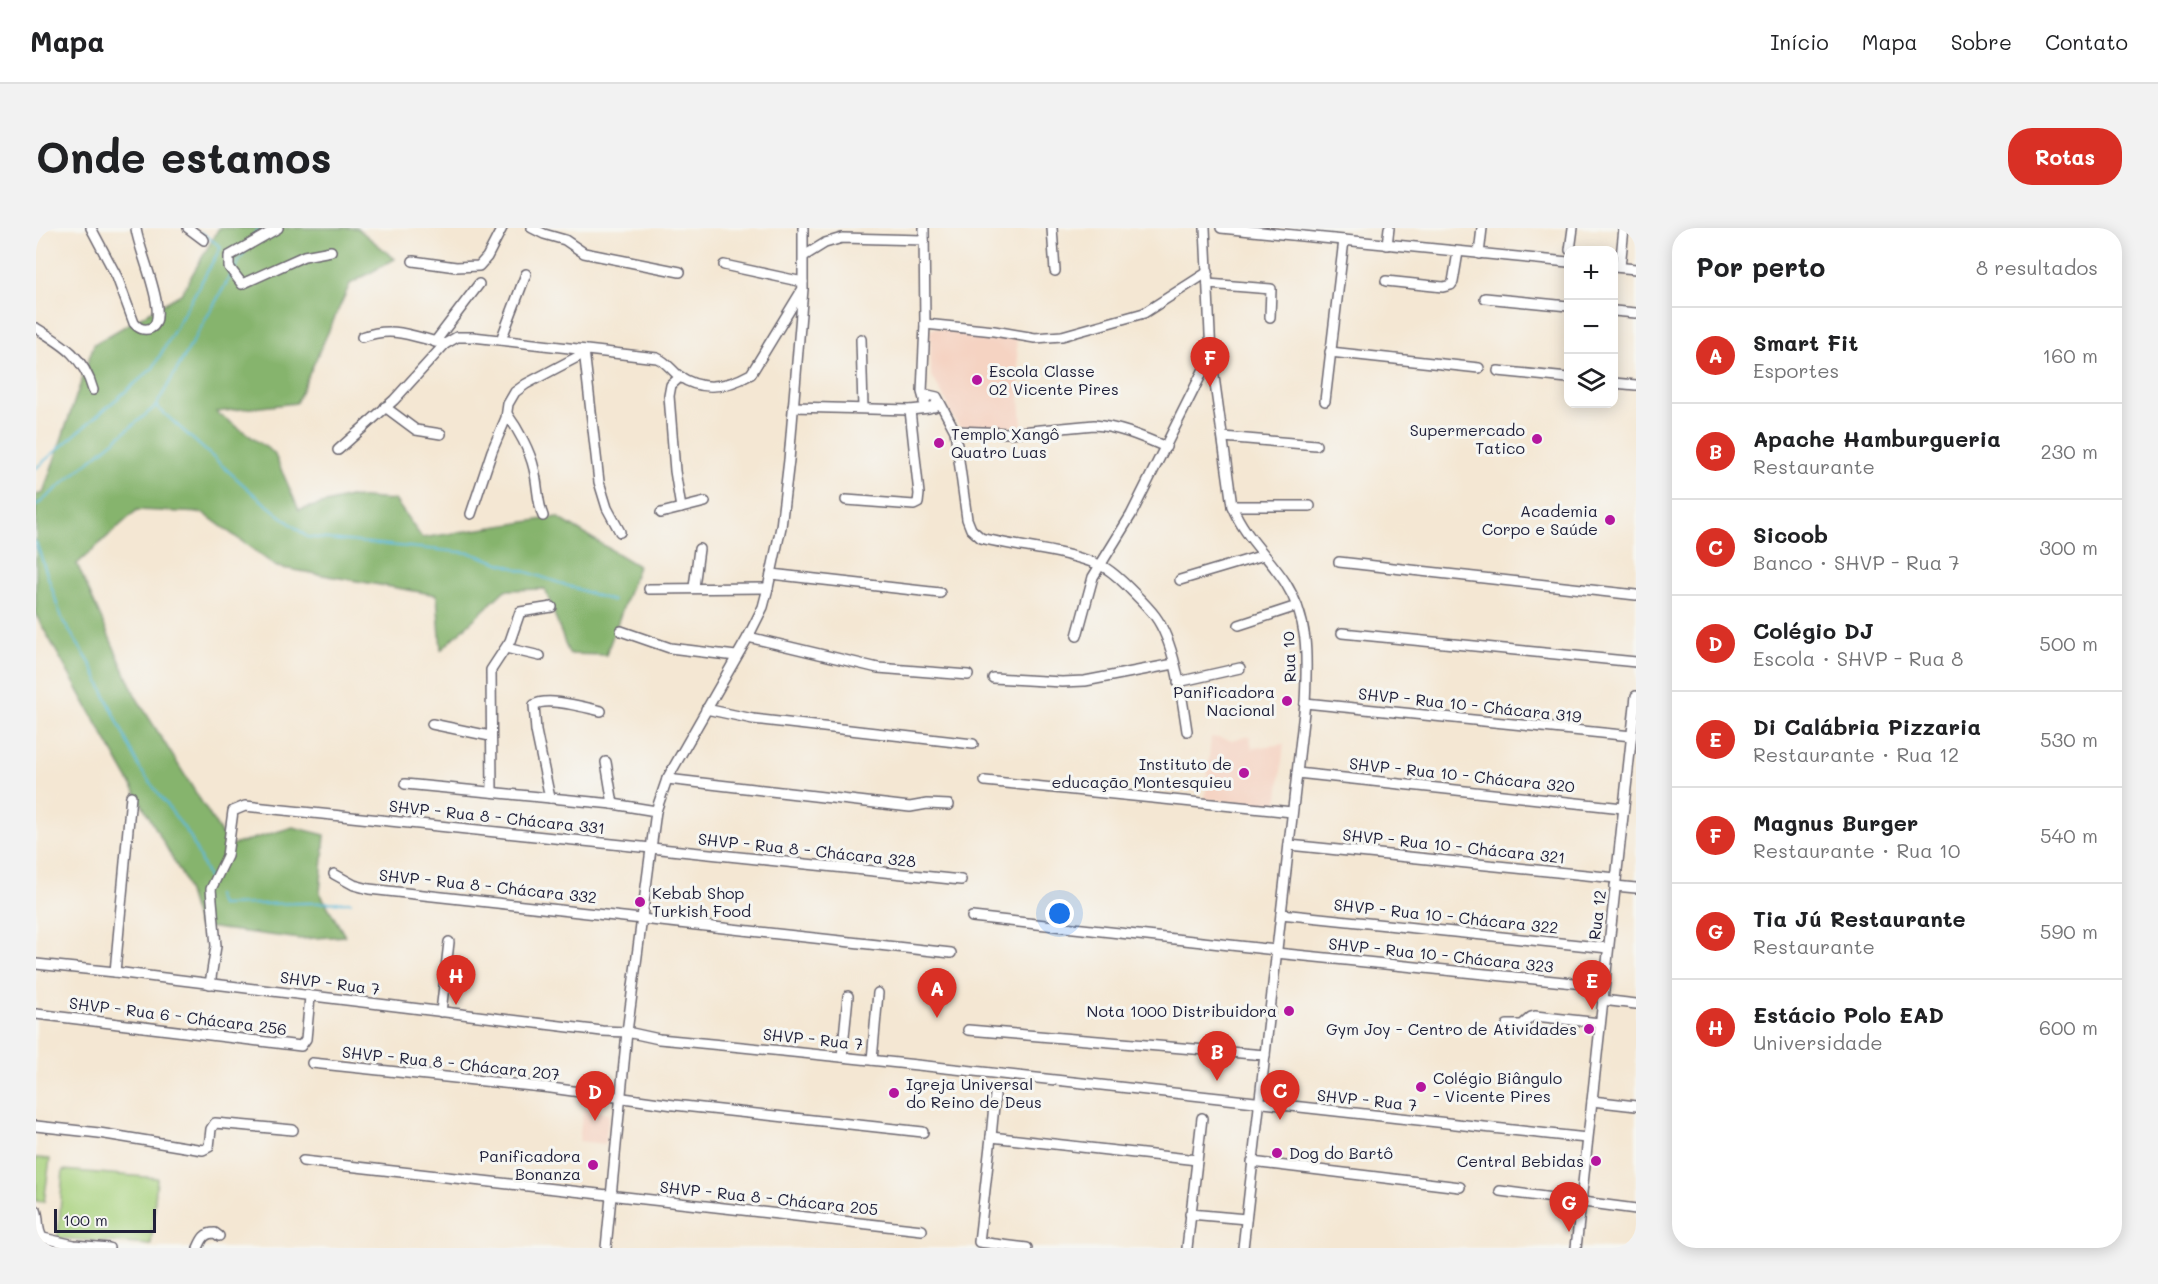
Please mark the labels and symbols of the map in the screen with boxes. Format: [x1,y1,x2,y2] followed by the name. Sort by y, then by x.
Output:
[1190,338,1230,387] pin: F
[989,360,1119,399] place label: Escola Classe 02 Vicente Pires
[970,373,984,387] marker: Escola Classe 02 Vicente Pires
[1410,419,1525,458] place label: Supermercado Tatico
[951,423,1059,462] place label: Templo Xangô Quatro Luas
[1530,432,1544,446] marker: Supermercado Tatico
[932,436,946,450] marker: Templo Xangô Quatro Luas
[1482,500,1598,539] place label: Academia Corpo e Saúde
[1603,513,1617,527] marker: Academia Corpo e Saúde
[1277,631,1300,683] street label: Rua 10
[1173,681,1275,720] place label: Panificadora Nacional
[1357,682,1583,727] street label: SHVP - Rua 10 - Chácara 319
[1280,694,1294,708] marker: Panificadora Nacional
[1348,752,1576,797] street label: SHVP - Rua 10 - Chácara 320
[1051,753,1232,792] place label: Instituto de educação Montesquieu
[1237,766,1251,780] marker: Instituto de educação Montesquieu
[388,795,606,838] street label: SHVP - Rua 8 - Chácara 331
[1342,823,1567,868] street label: SHVP - Rua 10 - Chácara 321
[697,828,917,871] street label: SHVP - Rua 8 - Chácara 328
[378,864,598,907] street label: SHVP - Rua 8 - Chácara 332
[652,882,751,921] place label: Kebab Shop Turkish Food
[1583,889,1610,941] street label: Rua 12
[1333,893,1559,938] street label: SHVP - Rua 10 - Chácara 322
[633,895,647,909] marker: Kebab Shop Turkish Food
[1045,899,1074,928] your location
[1327,932,1555,977] street label: SHVP - Rua 10 - Chácara 323
[436,956,476,1005] pin: H
[1572,960,1612,1010] pin: E
[279,966,381,999] street label: SHVP - Rua 7
[918,968,956,1018] pin: A
[68,992,288,1039] street label: SHVP - Rua 6 - Chácara 256
[1087,1000,1277,1021] place label: Nota 1000 Distribuidora
[1282,1004,1296,1018] marker: Nota 1000 Distribuidora
[1326,1018,1577,1039] place label: Gym Joy - Centro de Atividades
[1582,1022,1596,1036] marker: Gym Joy - Centro de Atividades
[762,1023,864,1054] street label: SHVP - Rua 7
[1198,1032,1236,1081] pin: B
[341,1041,561,1084] street label: SHVP - Rua 8 - Chácara 207
[1433,1067,1562,1106] place label: Colégio Biângulo - Vicente Pires
[1260,1070,1300,1120] pin: C
[576,1072,614,1121] pin: D
[906,1073,1042,1112] place label: Igreja Universal do Reino de Deus
[1414,1080,1428,1094] marker: Colégio Biângulo - Vicente Pires
[1316,1084,1418,1115] street label: SHVP - Rua 7
[887,1086,901,1100] marker: Igreja Universal do Reino de Deus
[1289,1142,1393,1163] place label: Dog do Bartô
[479,1145,581,1184] place label: Panificadora Bonanza
[1270,1146,1284,1160] marker: Dog do Bartô
[1457,1150,1584,1171] place label: Central Bebidas
[1589,1154,1603,1168] marker: Central Bebidas
[586,1158,600,1172] marker: Panificadora Bonanza
[659,1176,879,1219] street label: SHVP - Rua 8 - Chácara 205
[1550,1182,1588,1232] pin: G
[54,1206,156,1234] scale bar

